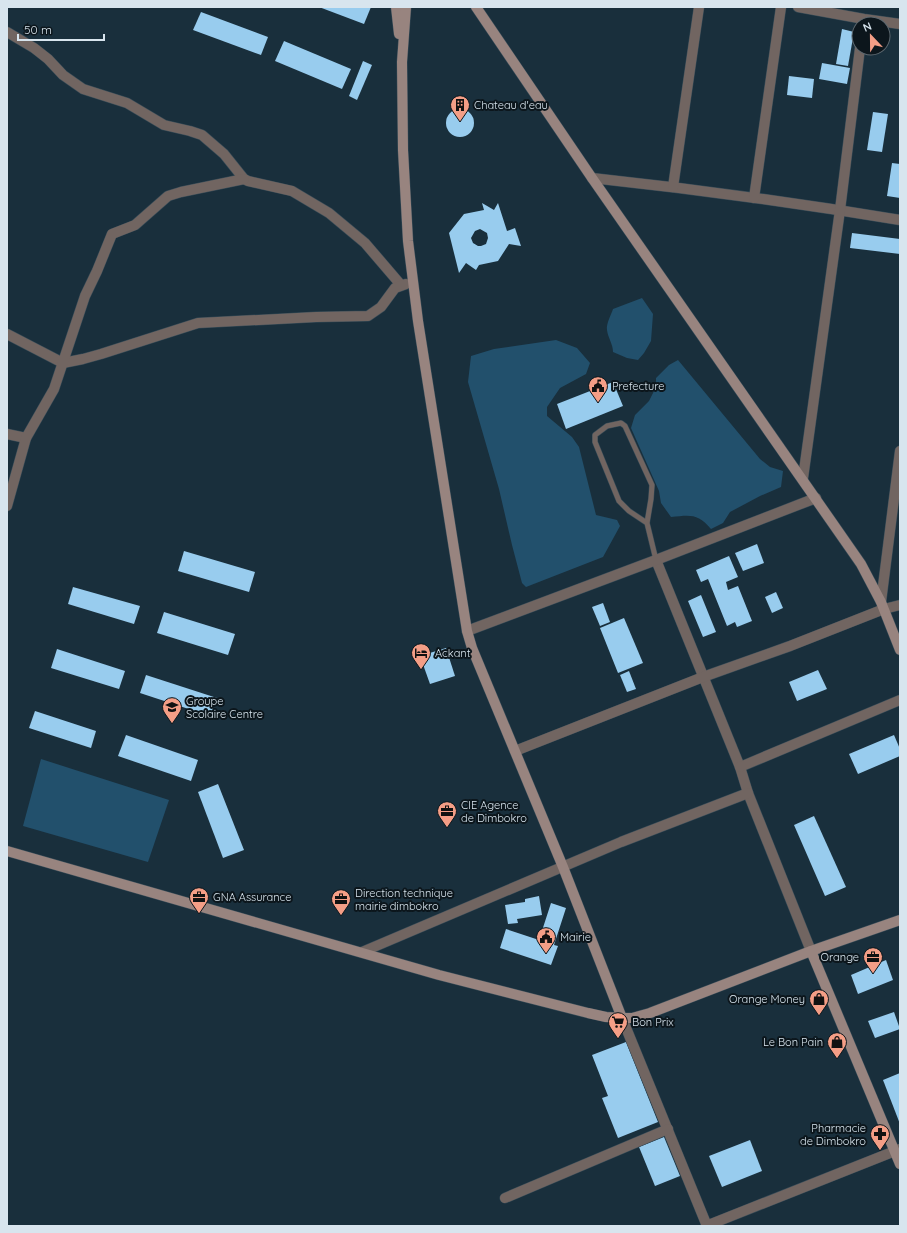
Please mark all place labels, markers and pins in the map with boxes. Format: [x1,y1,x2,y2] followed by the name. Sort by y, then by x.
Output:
[449,94,471,122] building icon: Chateau d'eau
[474,98,548,112] place label: Chateau d'eau
[587,375,609,403] public building icon: Prefecture
[612,379,664,393] place label: Prefecture
[410,642,432,670] hotel icon: Ackant
[435,646,471,660] place label: Ackant
[186,694,263,721] place label: Groupe Scolaire Centre
[161,696,183,724] school or university icon: Groupe Scolaire Centre
[461,798,527,825] place label: CIE Agence de Dimbokro
[436,800,458,828] office icon: CIE Agence de Dimbokro
[188,886,210,914] office icon: GNA Assurance
[355,886,453,913] place label: Direction technique mairie dimbokro
[330,888,352,916] office icon: Direction technique mairie dimbokro
[213,890,292,904] place label: GNA Assurance
[535,926,557,954] public building icon: Mairie
[560,930,591,944] place label: Mairie
[862,946,884,974] office icon: Orange
[821,950,859,964] place label: Orange
[808,988,830,1016] shop icon: Orange Money
[729,992,805,1006] place label: Orange Money
[607,1011,629,1039] supermarket icon: Bon Prix
[632,1015,674,1029] place label: Bon Prix
[826,1031,848,1059] shop icon: Le Bon Pain
[763,1035,823,1049] place label: Le Bon Pain
[800,1121,866,1148] place label: Pharmacie de Dimbokro
[869,1123,891,1151] pharmacy icon: Pharmacie de Dimbokro

